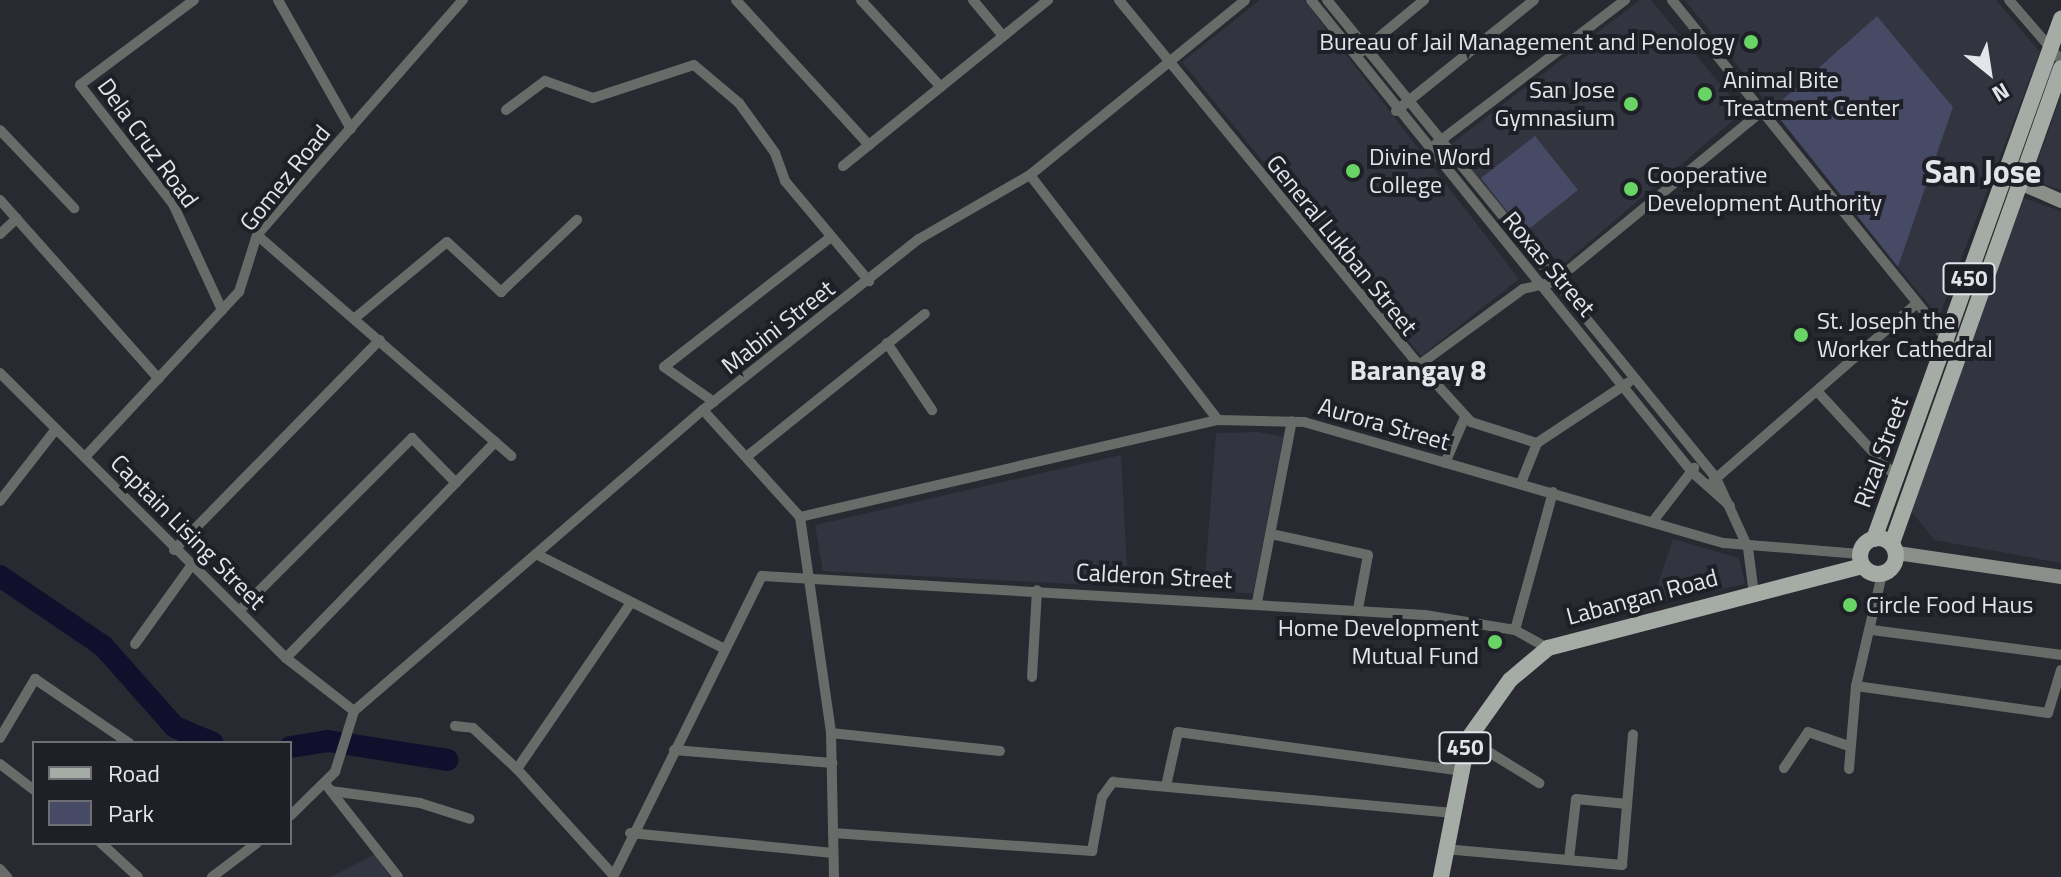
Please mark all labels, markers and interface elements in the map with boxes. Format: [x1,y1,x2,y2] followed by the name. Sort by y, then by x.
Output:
[1319,28,1735,56] place label: Bureau of Jail Management and Penology
[1949,32,2029,112] north arrow
[1742,33,1760,51] marker: Bureau of Jail Management and Penology
[1723,66,1899,122] place label: Animal Bite Treatment Center
[91,73,205,213] street label: Dela Cruz Road
[1986,74,2016,111] text: N
[1495,76,1615,132] place label: San Jose Gymnasium
[1694,83,1716,105] marker: Animal Bite Treatment Center
[1622,95,1640,113] marker: San Jose Gymnasium
[234,119,336,237] street label: Gomez Road
[1369,143,1491,199] place label: Divine Word College
[1261,149,1423,341] street label: General Lukban Street
[1925,152,2041,190] district label: San Jose
[1647,161,1882,217] place label: Cooperative Development Authority
[1344,162,1362,180] marker: Divine Word College
[1622,180,1640,198] marker: Cooperative Development Authority
[1497,206,1601,322] street label: Roxas Street
[1941,261,1997,297] road number: 450
[716,274,840,380] street label: Mabini Street
[1817,307,1993,363] place label: St. Joseph the Worker Cathedral
[1792,326,1810,344] marker: St. Joseph the Worker Cathedral
[1350,353,1486,387] district label: Barangay 8
[1315,392,1453,456] street label: Aurora Street
[1848,393,1914,511] street label: Rizal Street
[105,449,271,615] street label: Captain Lising Street
[1075,558,1233,594] street label: Calderon Street
[1563,563,1721,631] street label: Labangan Road
[1866,591,2033,619] place label: Circle Food Haus
[1841,596,1859,614] marker: Circle Food Haus
[1278,614,1479,670] place label: Home Development Mutual Fund
[1486,633,1504,651] marker: Home Development Mutual Fund
[1437,730,1493,766] road number: 450
[32,741,292,845] legend
[108,755,160,791] text: Road
[108,795,154,831] text: Park

